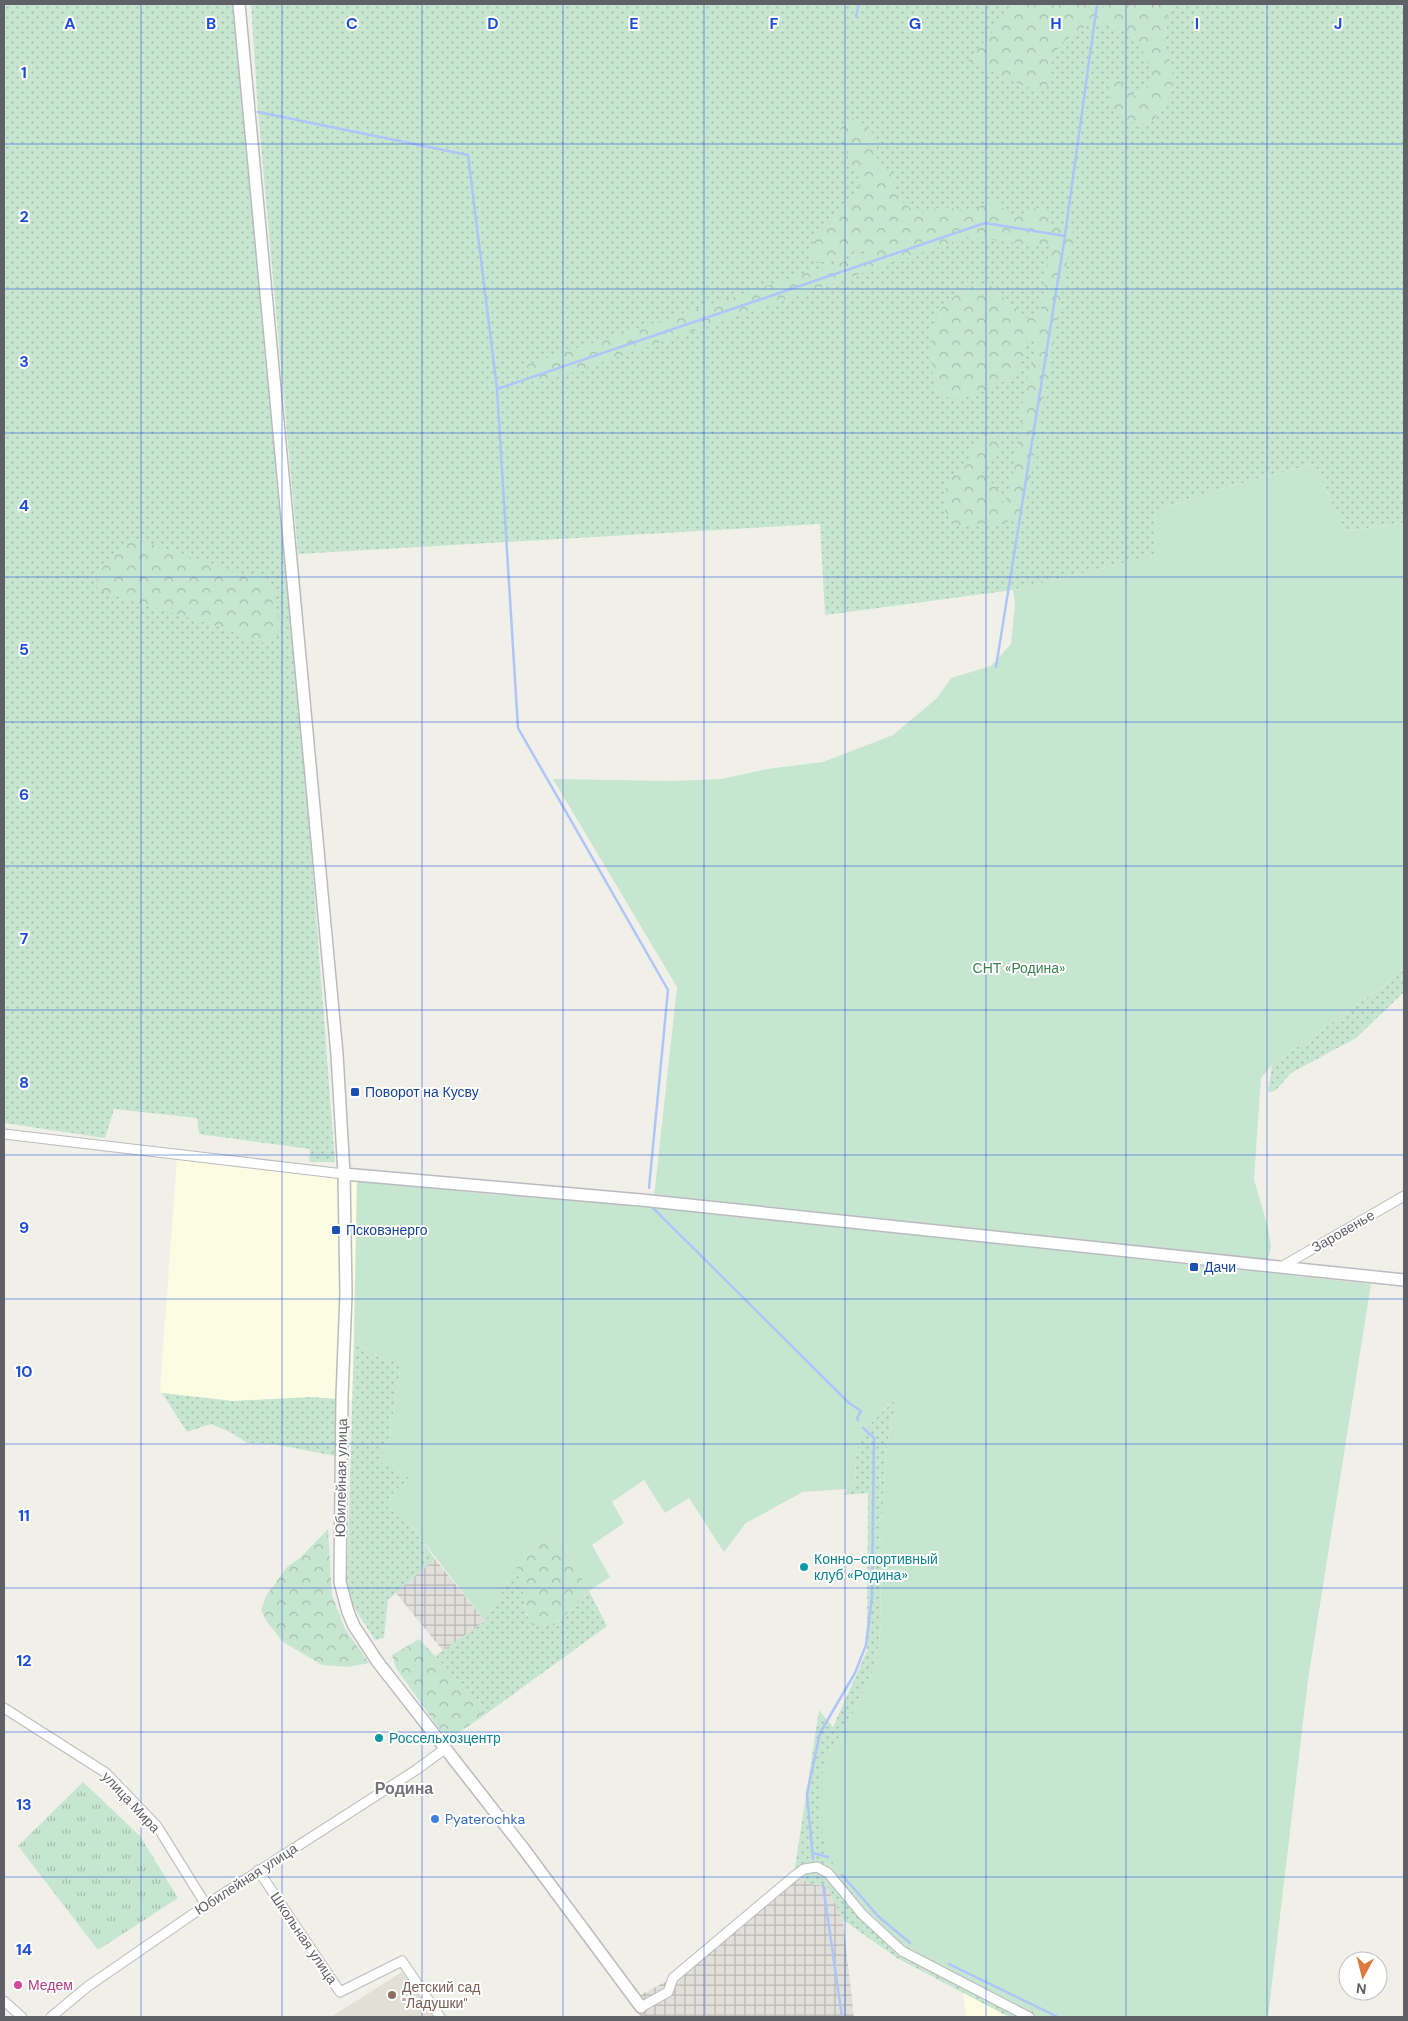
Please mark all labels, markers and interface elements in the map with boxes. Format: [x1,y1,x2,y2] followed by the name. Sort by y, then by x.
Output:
[64,13,76,34] text: A
[206,13,216,34] text: B
[346,13,358,34] text: C
[487,13,499,34] text: D
[629,13,639,34] text: E
[770,13,779,34] text: F
[909,13,921,34] text: G
[1050,13,1062,34] text: H
[1195,13,1199,34] text: I
[1334,13,1342,34] text: J
[21,62,27,83] text: 1
[19,206,29,227] text: 2
[19,351,29,372] text: 3
[19,495,29,516] text: 4
[19,639,29,660] text: 5
[19,784,29,805] text: 6
[20,928,29,949] text: 7
[973,959,1065,977] park label: СНТ «Родина»
[19,1072,29,1093] text: 8
[365,1083,479,1101] place label: Поворот на Кусву
[349,1086,361,1098] marker: Поворот на Кусву
[1308,1206,1378,1256] street label: Заровенье
[19,1217,29,1238] text: 9
[346,1221,428,1239] place label: Псковэнерго
[330,1224,342,1236] marker: Псковэнерго
[1204,1258,1236,1276] place label: Дачи
[1188,1261,1200,1273] marker: Дачи
[15,1361,33,1382] text: 10
[331,1418,351,1538] street label: Юбилейная улица
[18,1505,30,1526] text: 11
[814,1550,938,1584] place label: Конно-спортивный клуб «Родина»
[798,1561,810,1573] marker: Конно-спортивный клуб «Родина»
[16,1650,32,1671] text: 12
[389,1729,501,1747] place label: Россельхозцентр
[373,1732,385,1744] marker: Россельхозцентр
[98,1768,164,1837] street label: улица Мира
[375,1778,433,1799] district label: Родина
[16,1794,32,1815] text: 13
[445,1810,525,1828] place label: Pyaterochka
[429,1813,441,1825] marker: Pyaterochka
[191,1839,301,1919] street label: Юбилейная улица
[267,1888,342,1988] street label: Школьная улица
[16,1939,32,1960] text: 14
[1338,1951,1388,2001] north arrow
[28,1976,73,1994] place label: Медем
[402,1978,481,2012] place label: Детский сад "Ладушки"
[12,1979,24,1991] marker: Медем
[1355,1979,1368,1998] text: N
[386,1989,398,2001] marker: Детский сад "Ладушки"

